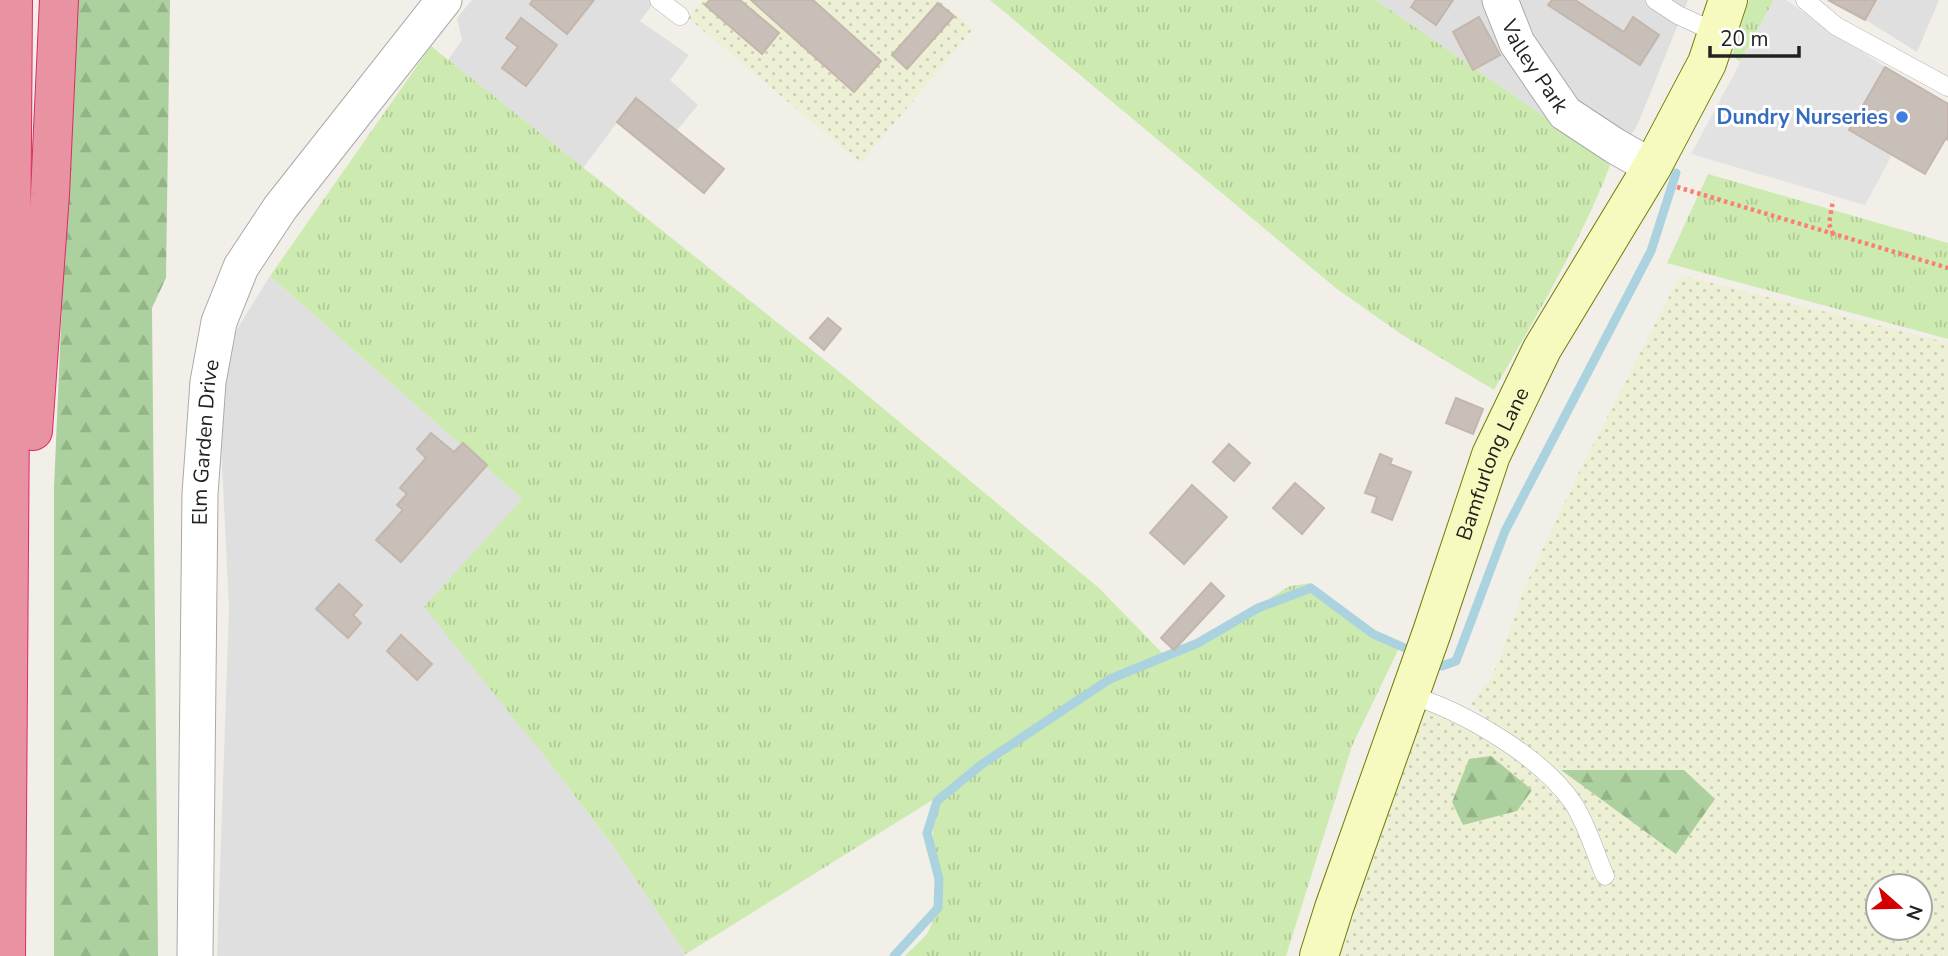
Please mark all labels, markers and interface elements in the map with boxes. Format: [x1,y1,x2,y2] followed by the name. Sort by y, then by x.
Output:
[1495,14,1575,119] street label: Valley Park
[1710,14,1799,58] scale bar
[1720,25,1769,53] text: 20 m
[1717,103,1888,131] place label: Dundry Nurseries
[1894,109,1910,125] marker: Dundry Nurseries
[186,357,226,525] street label: Elm Garden Drive
[1450,383,1536,544] street label: Bamfurlong Lane
[1864,872,1934,942] north arrow
[1899,901,1929,924] text: N

